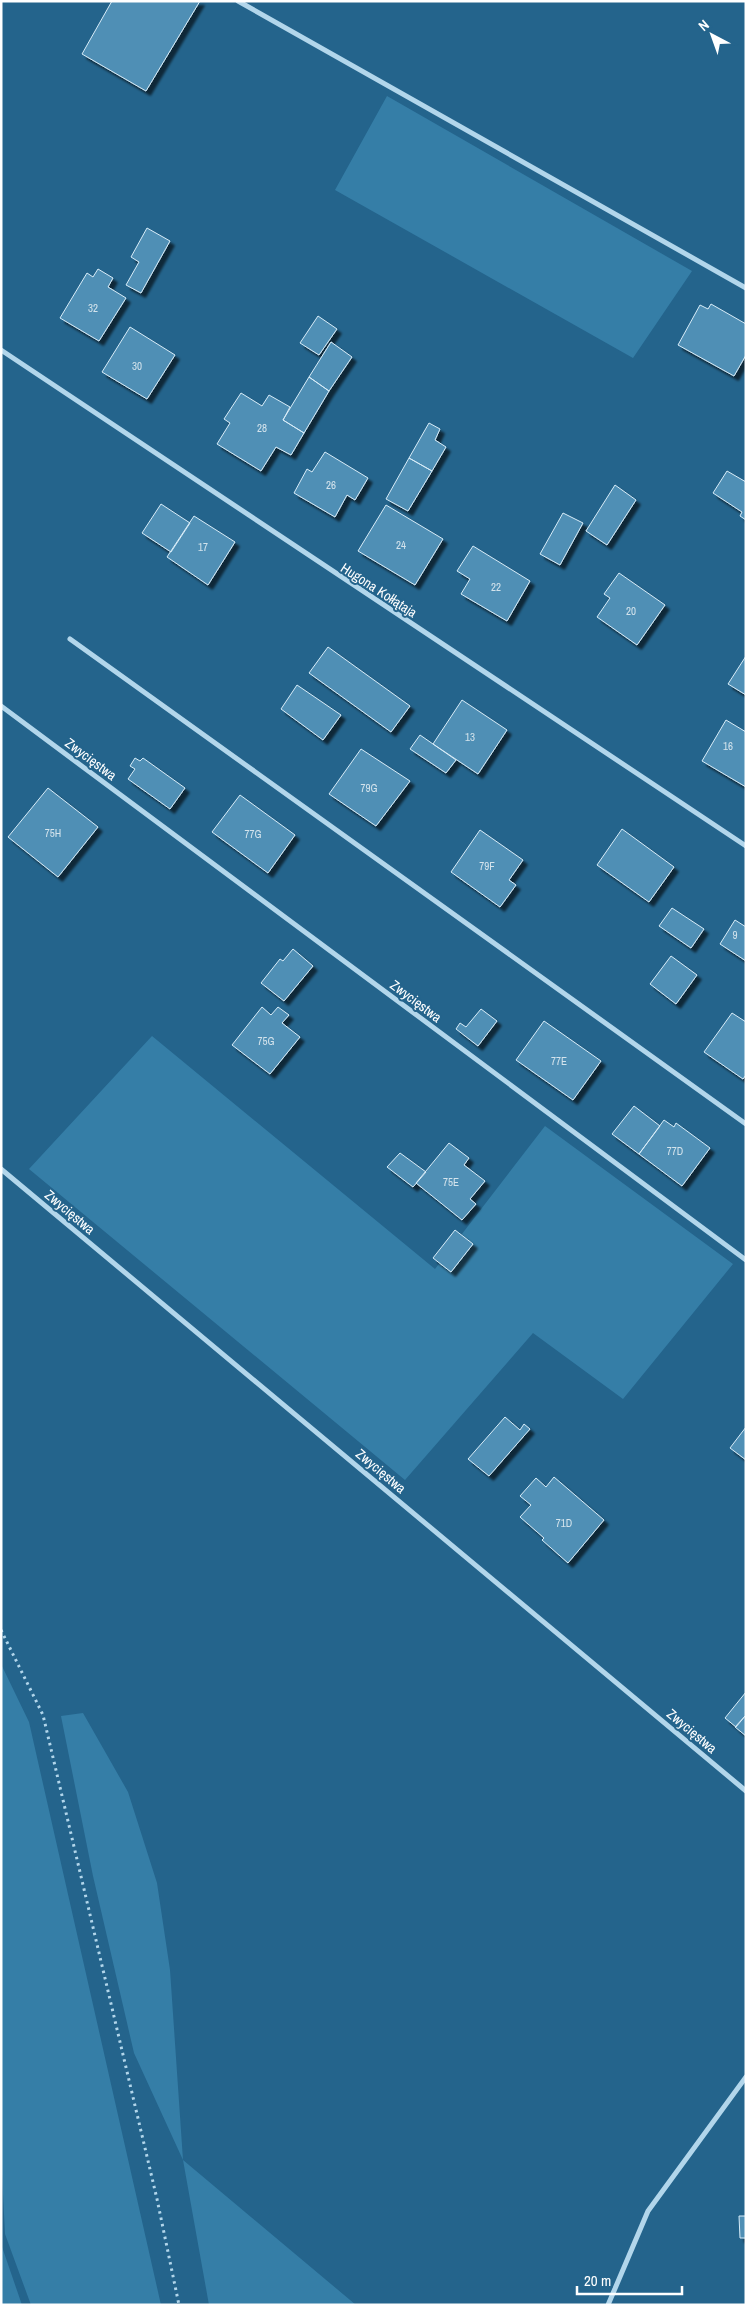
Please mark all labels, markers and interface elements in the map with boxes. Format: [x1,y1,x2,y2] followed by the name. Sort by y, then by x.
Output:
[687,10,737,60] north arrow
[694,16,713,35] text: N
[88,301,98,315] house number: 32
[132,359,142,373] house number: 30
[257,421,267,435] house number: 28
[326,478,336,492] house number: 26
[396,538,406,552] house number: 24
[198,540,208,554] house number: 17
[337,559,421,622] street label: Hugona Kołłątaja
[491,580,501,594] house number: 22
[626,604,636,618] house number: 20
[465,730,475,744] house number: 13
[62,734,121,785] street label: Zwycięstwa
[723,739,733,753] house number: 16
[360,781,378,795] house number: 79G
[45,826,61,840] house number: 75H
[244,827,262,841] house number: 77G
[479,859,495,873] house number: 79F
[732,928,738,942] house number: 9
[387,976,446,1027] street label: Zwycięstwa
[257,1034,275,1048] house number: 75G
[551,1054,567,1068] house number: 77E
[667,1144,683,1158] house number: 77D
[443,1175,459,1189] house number: 75E
[41,1186,99,1239] street label: Zwycięstwa
[352,1445,410,1498] street label: Zwycięstwa
[556,1516,572,1530] house number: 71D
[663,1705,721,1758] street label: Zwycięstwa
[577,2264,682,2296] scale bar
[584,2270,611,2291] text: 20 m

